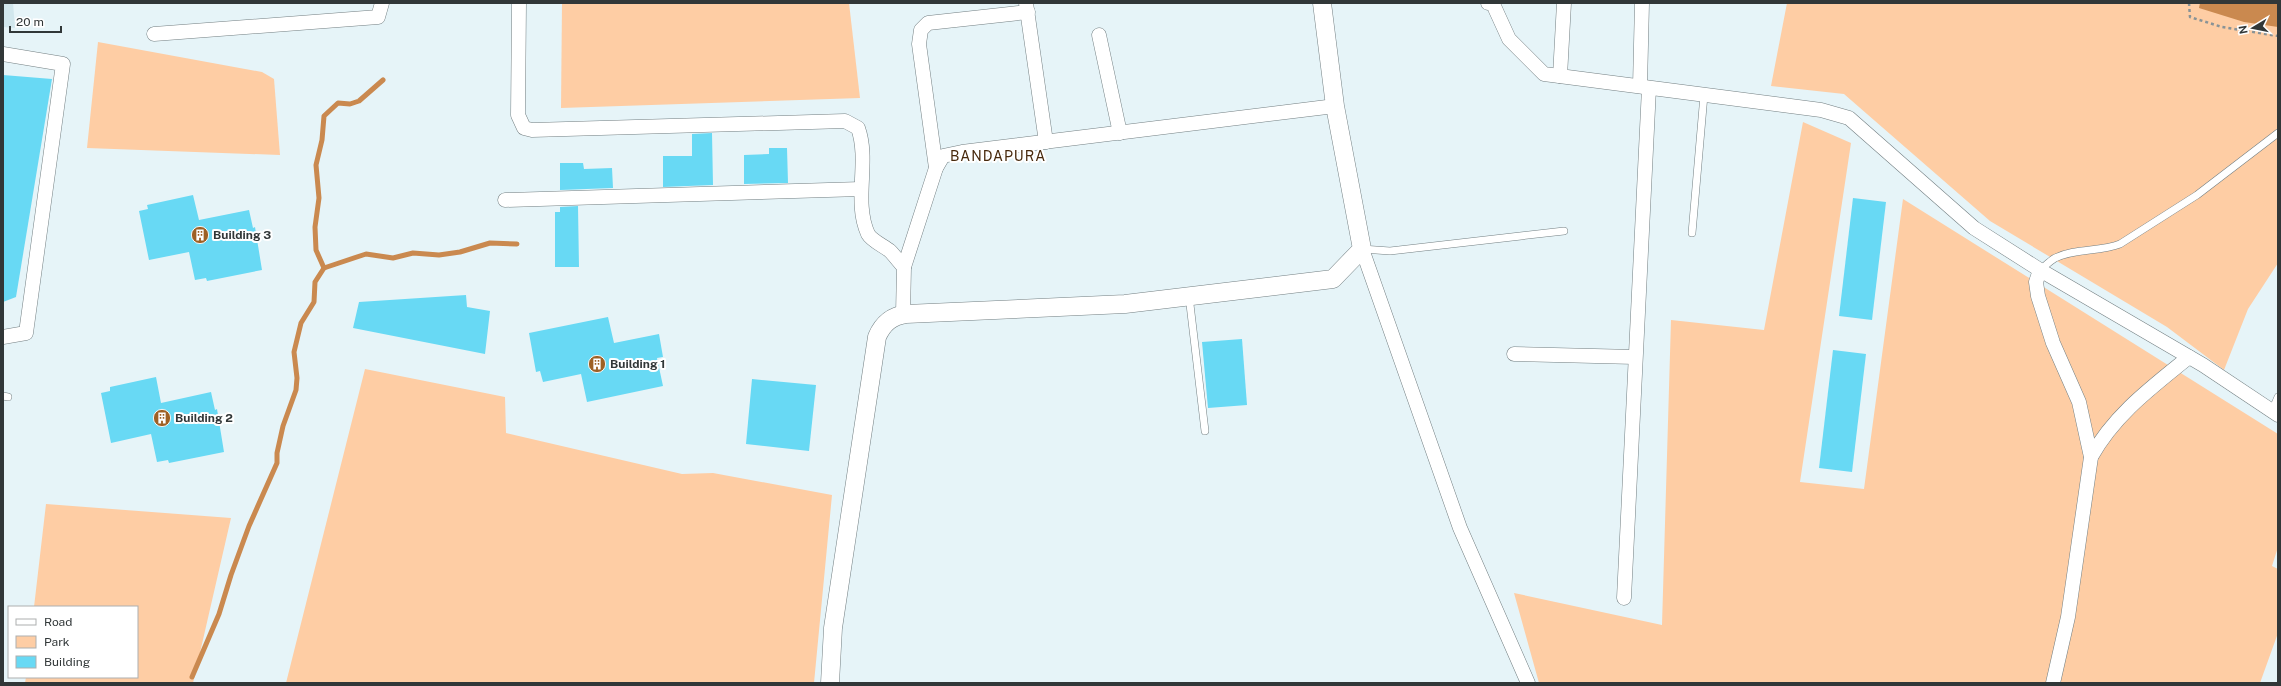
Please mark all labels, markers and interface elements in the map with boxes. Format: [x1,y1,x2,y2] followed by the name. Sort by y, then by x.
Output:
[10,8,61,34] scale bar
[2233,8,2273,48] north arrow
[16,15,44,29] text: 20 m
[2236,24,2250,35] text: N
[950,148,1046,164] district label: BANDAPURA
[190,225,210,245] building icon: Building 3
[213,228,271,242] place label: Building 3
[587,354,607,374] building icon: Building 1
[610,357,665,371] place label: Building 1
[152,408,172,428] building icon: Building 2
[175,411,233,425] place label: Building 2
[8,606,138,678] legend
[44,615,72,629] text: Road
[44,635,70,649] text: Park
[44,655,90,669] text: Building

